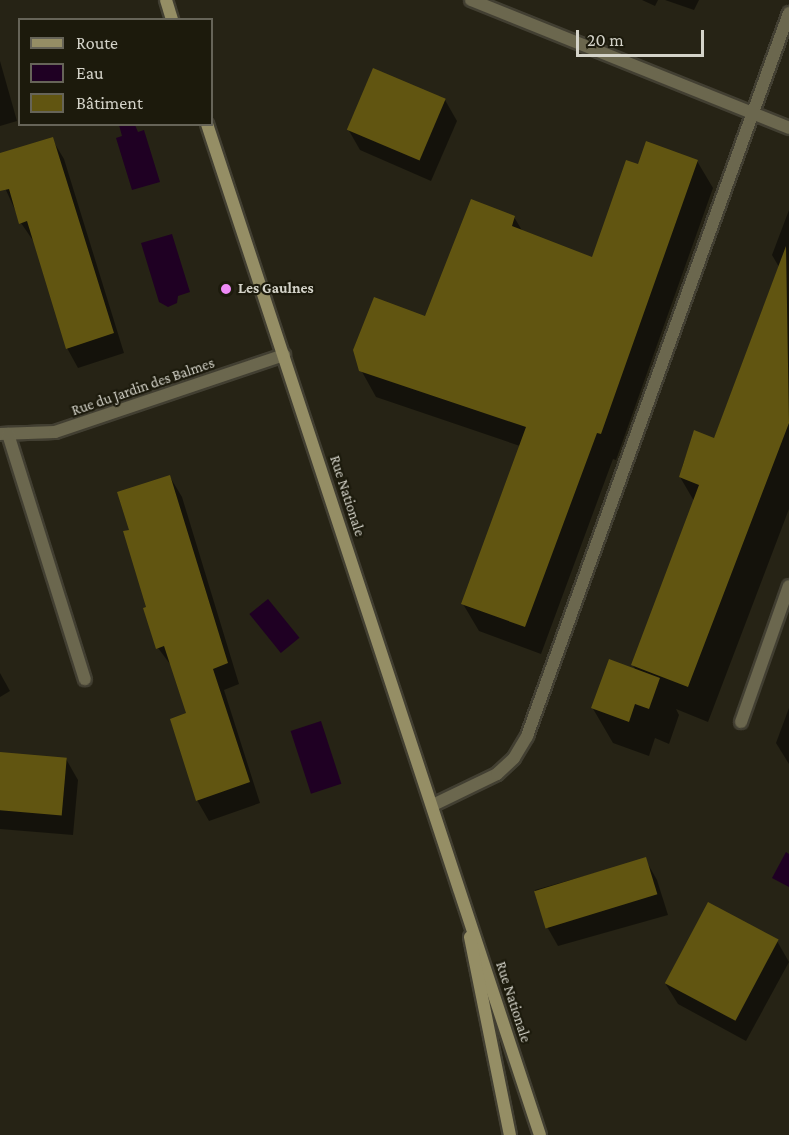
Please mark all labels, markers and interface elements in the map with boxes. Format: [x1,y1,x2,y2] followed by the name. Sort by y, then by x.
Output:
[18,18,213,126] legend
[579,18,706,56] scale bar
[587,30,624,50] text: 20 m
[76,33,118,53] text: Route
[76,63,104,83] text: Eau
[76,93,143,113] text: Bâtiment
[238,280,314,298] place label: Les Gaulnes
[219,282,233,296] marker: Les Gaulnes
[69,354,217,420] street label: Rue du Jardin des Balmes
[325,453,369,539] street label: Rue Nationale
[491,959,535,1045] street label: Rue Nationale

